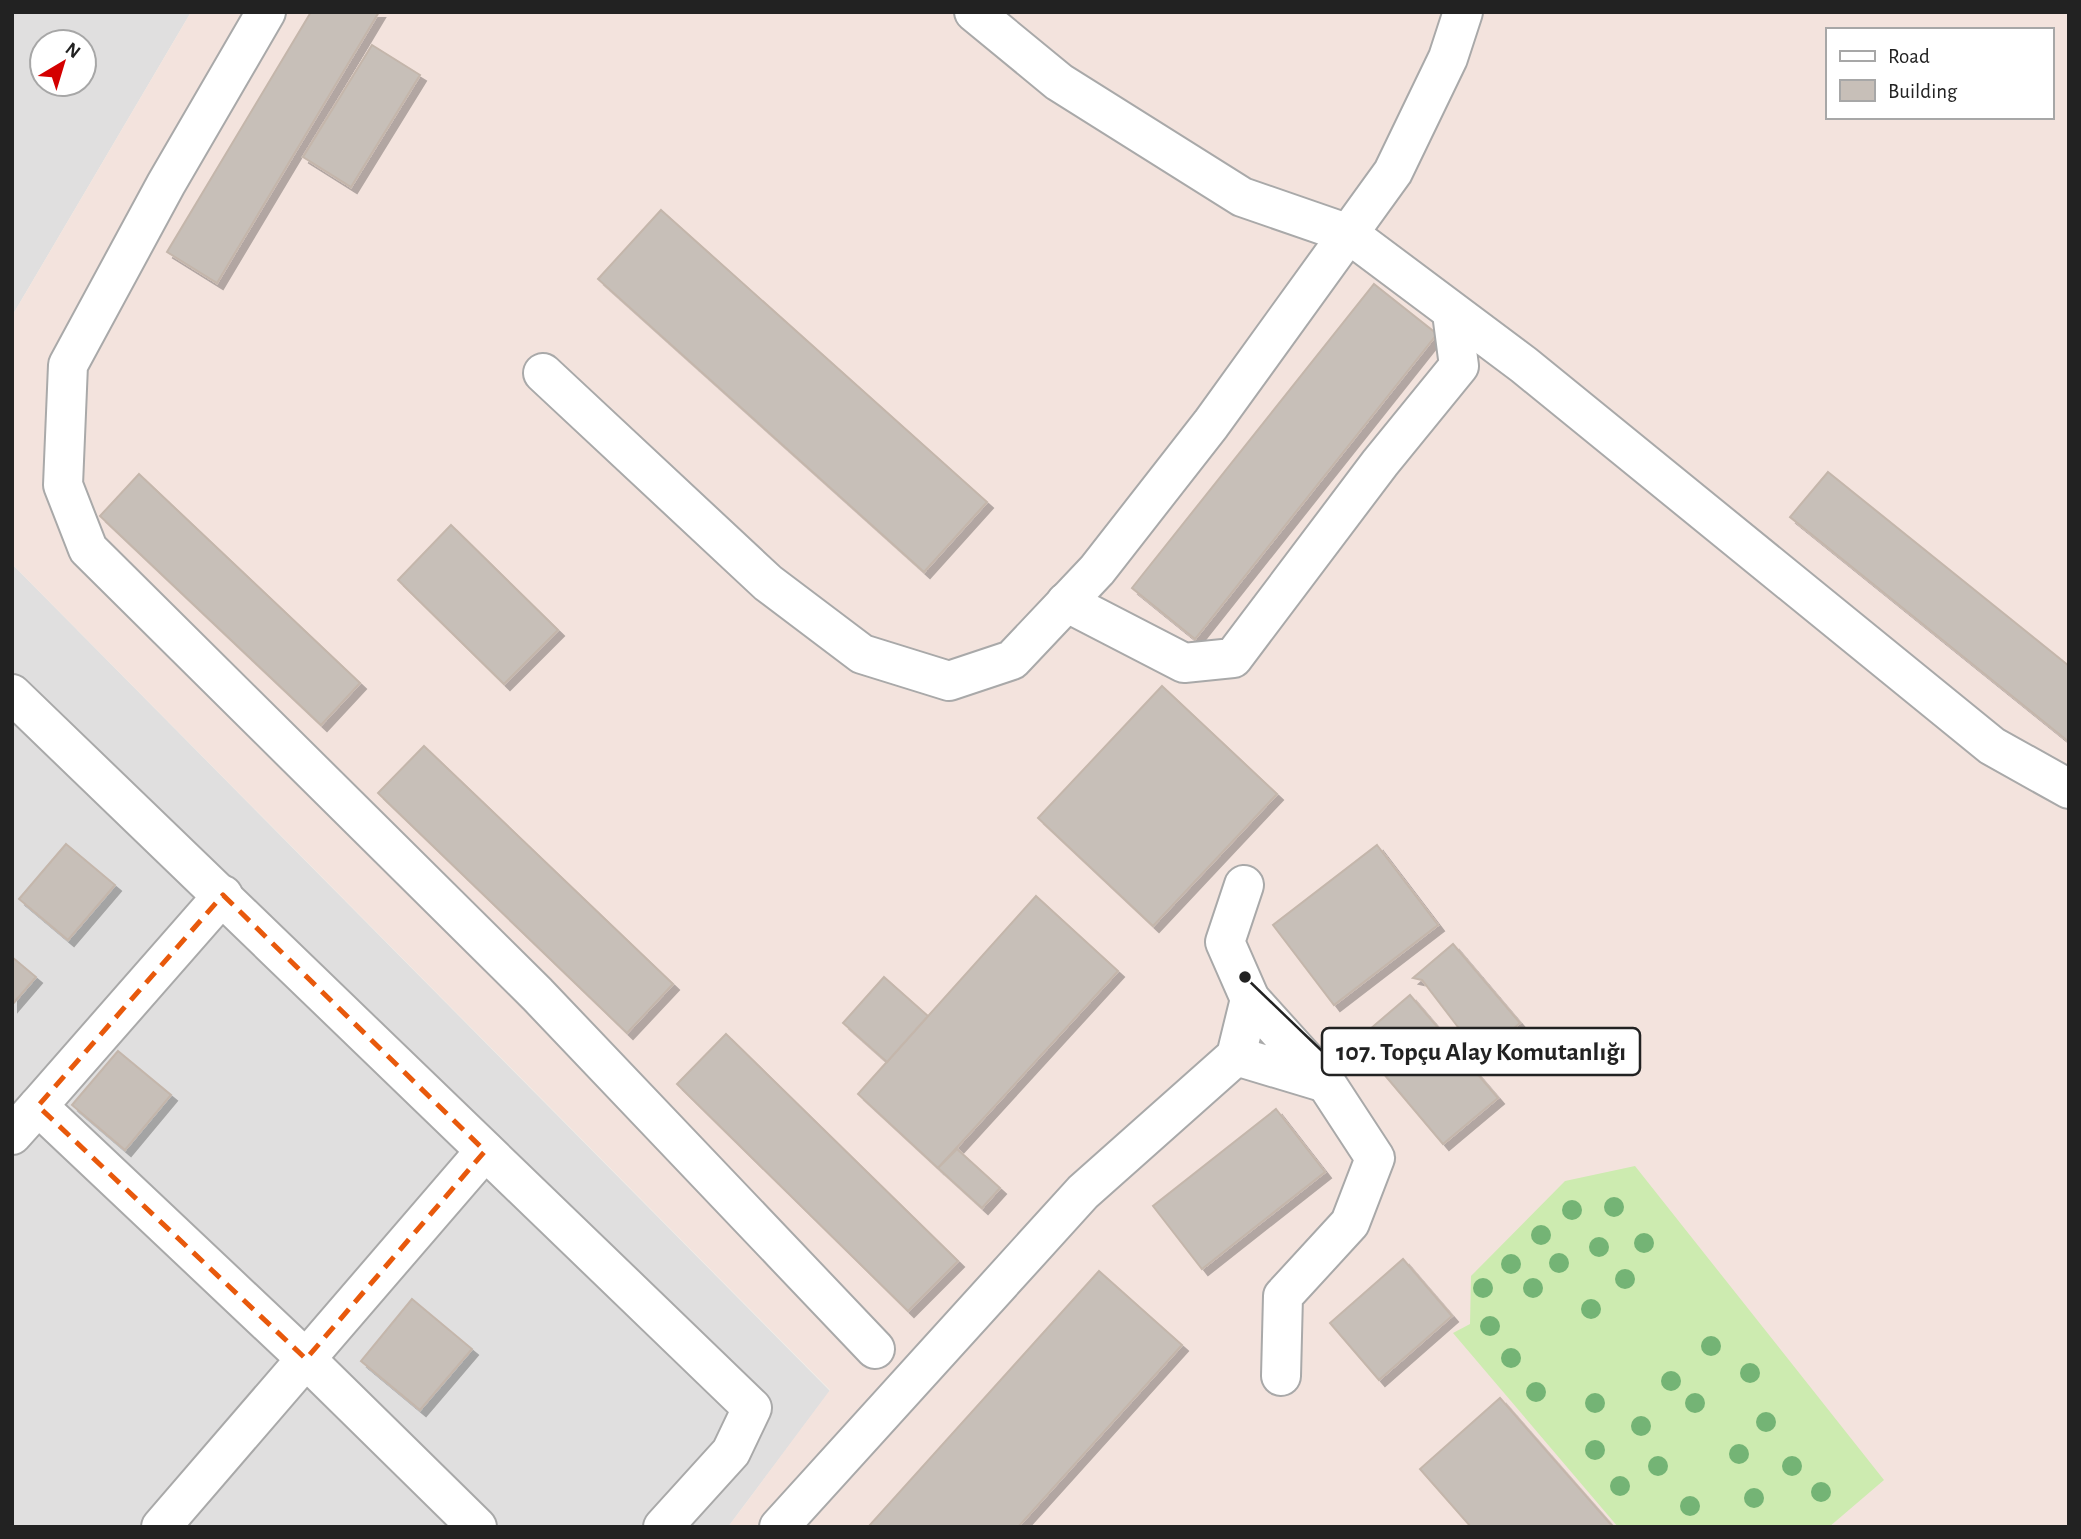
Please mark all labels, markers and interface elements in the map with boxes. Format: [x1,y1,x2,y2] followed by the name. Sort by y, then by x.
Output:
[28,28,98,98] north arrow
[1826,28,2053,119] legend
[61,39,84,62] text: N
[1888,46,1930,67] text: Road
[1888,81,1958,102] text: Building
[1322,1028,1640,1075] callout: 107. Topçu Alay Komutanlığı
[1336,1039,1626,1065] text: 107. Topçu Alay Komutanlığı

